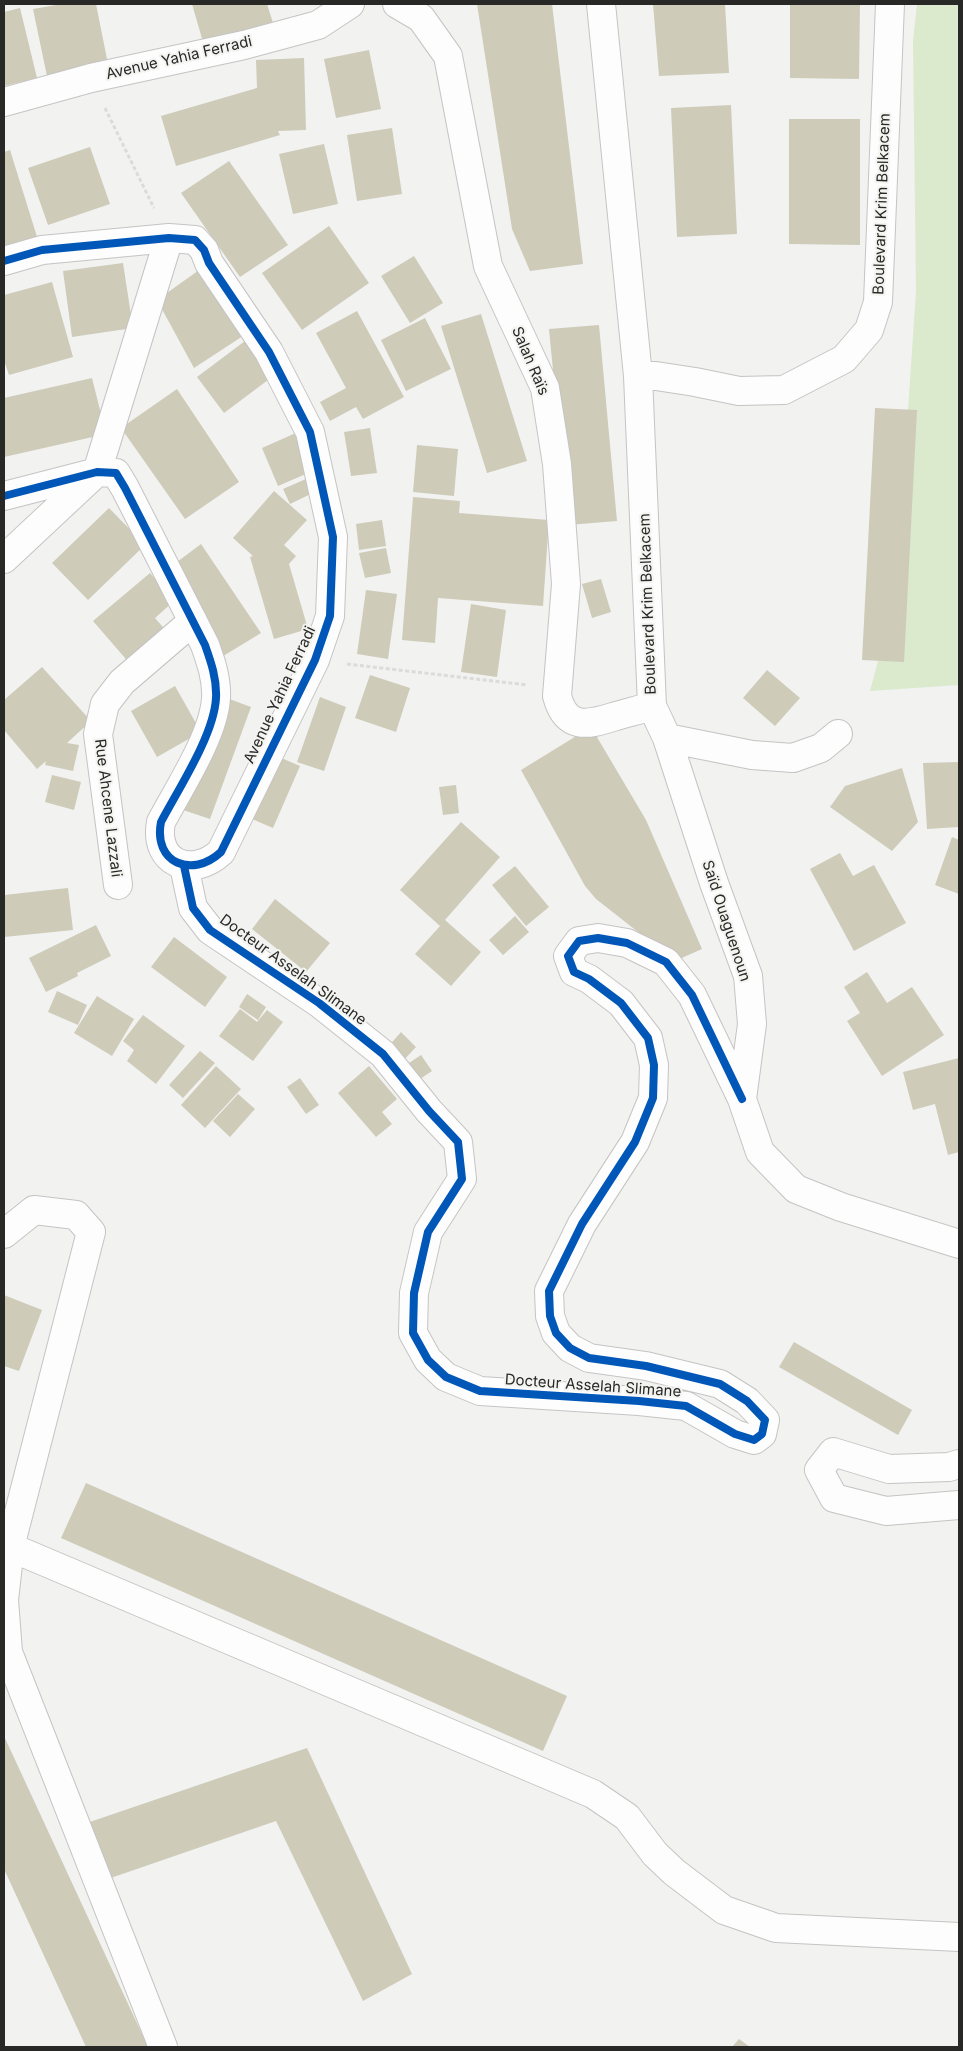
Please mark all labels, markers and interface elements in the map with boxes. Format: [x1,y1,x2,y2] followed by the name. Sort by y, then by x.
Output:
[104,32,254,84] street label: Avenue Yahia Ferradi
[870,113,894,295] street label: Boulevard Krim Belkacem
[508,324,552,398] street label: Salah Raïs
[636,513,660,695] street label: Boulevard Krim Belkacem
[240,624,320,766] street label: Avenue Yahia Ferradi
[91,738,125,878] street label: Rue Ahcene Lazzali
[698,858,754,984] street label: Saïd Ouaguenoun
[216,911,370,1029] street label: Docteur Asselah Slimane
[504,1371,682,1401] street label: Docteur Asselah Slimane

